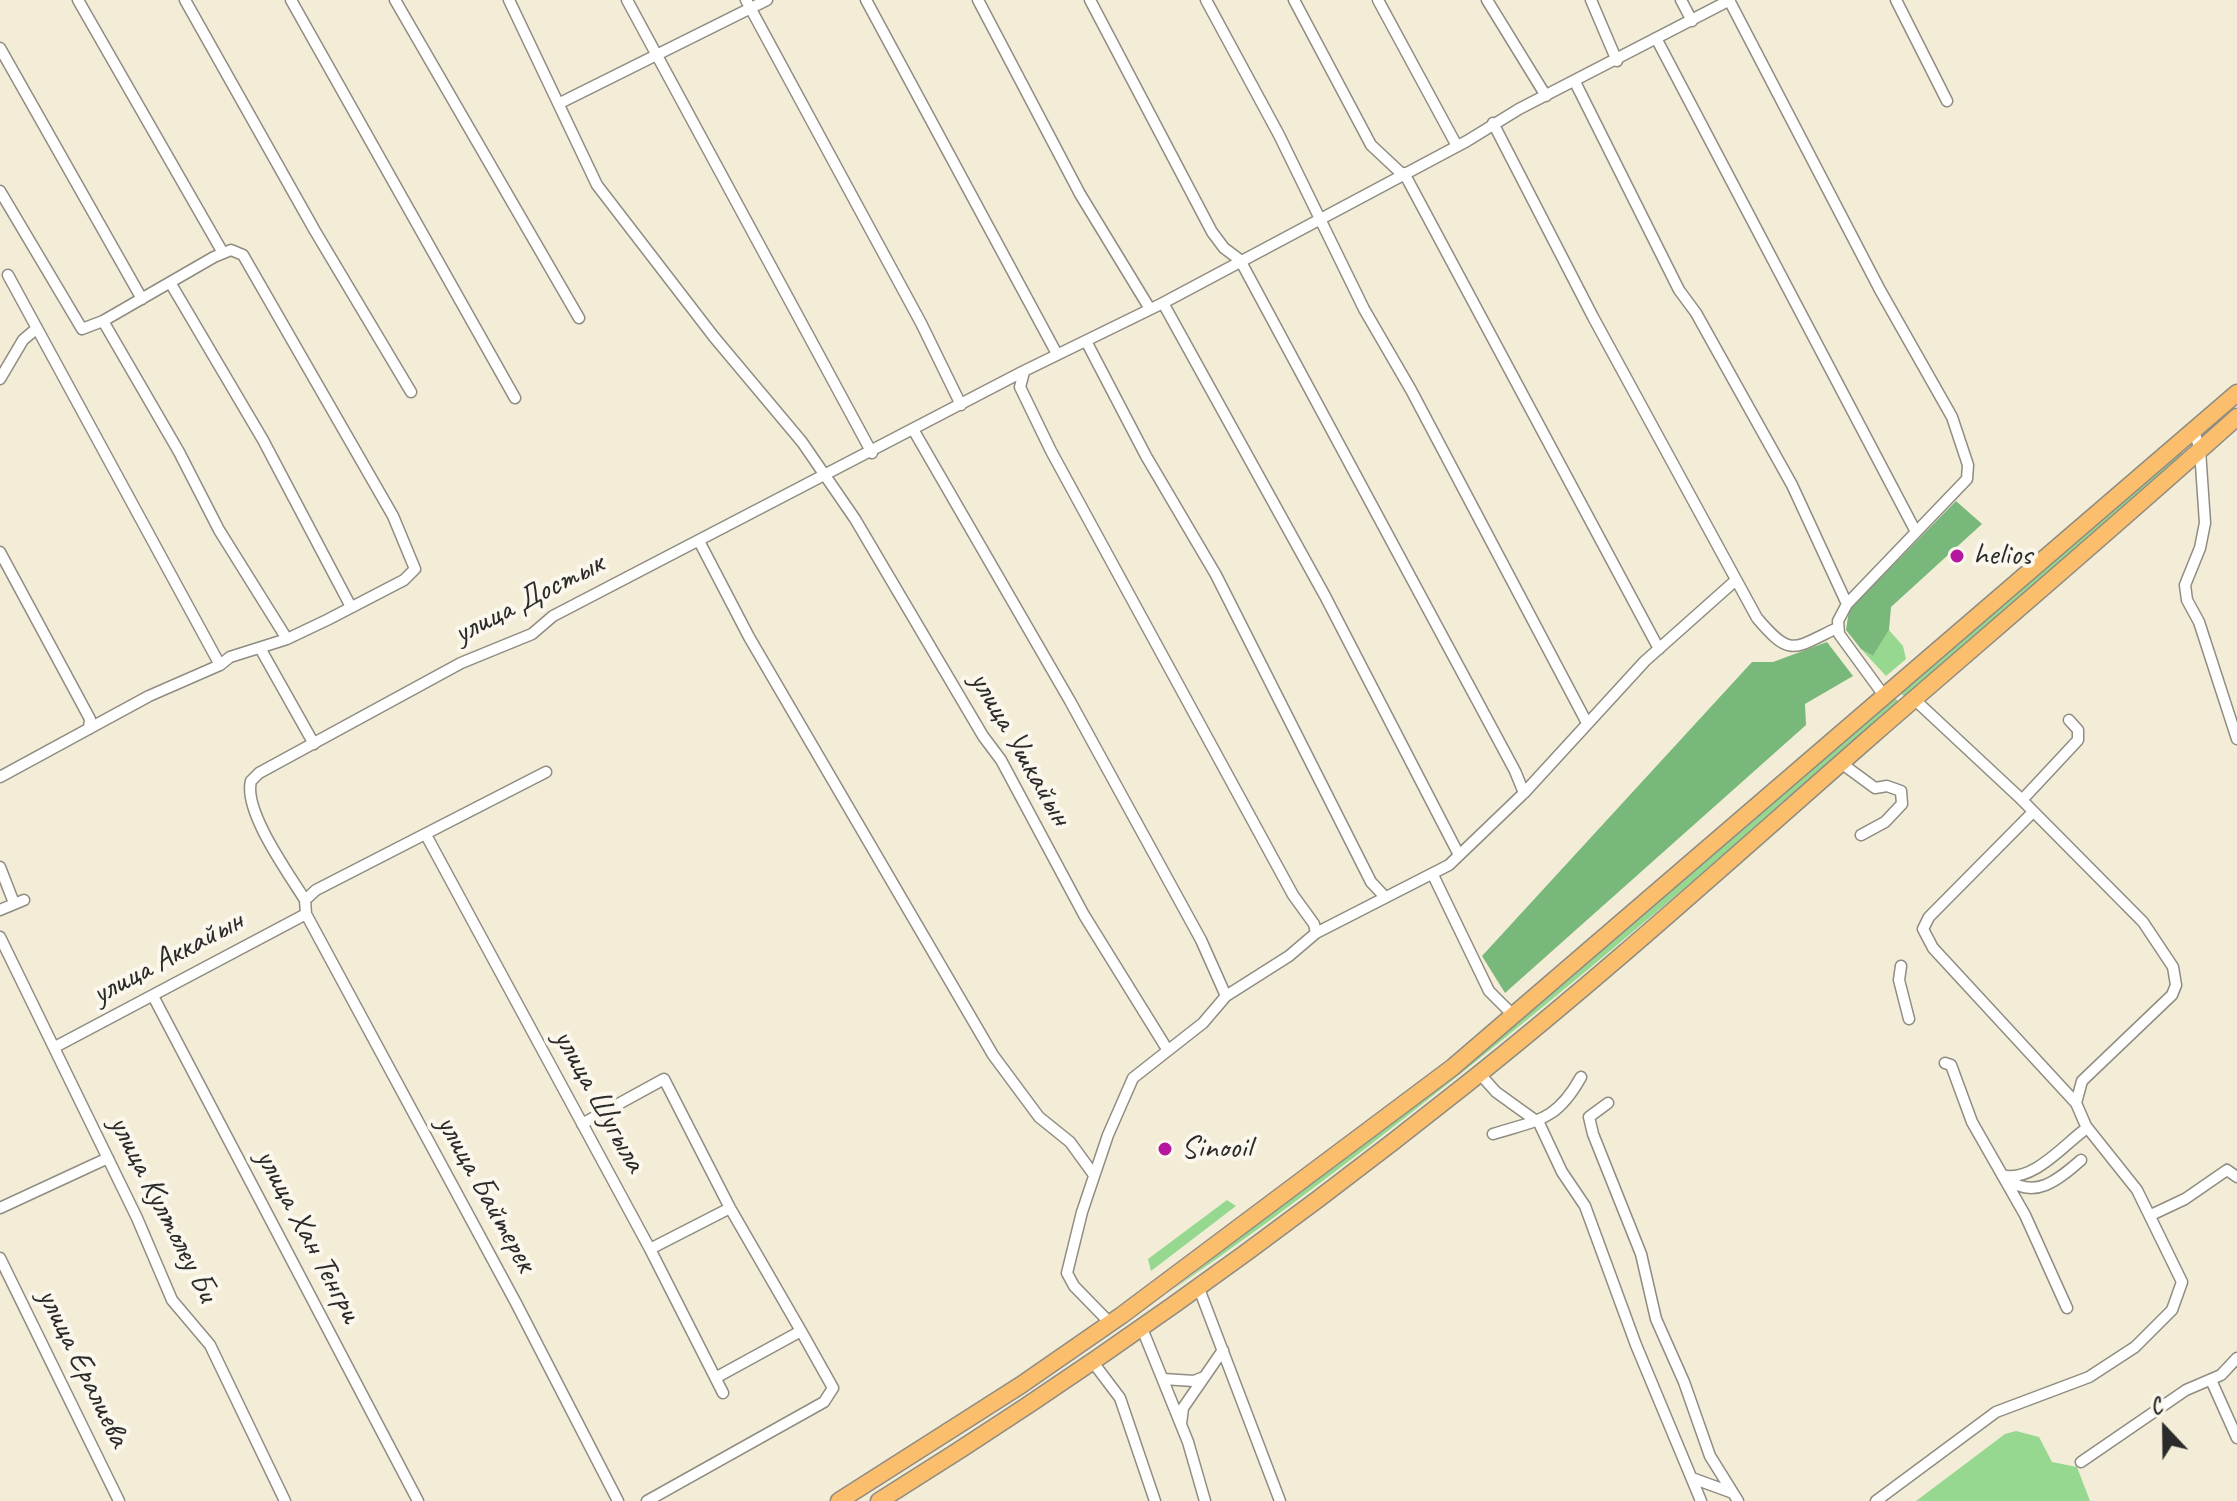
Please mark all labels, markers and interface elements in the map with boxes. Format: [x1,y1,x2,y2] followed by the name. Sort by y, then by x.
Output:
[1973,537,2032,575] place label: helios
[448,545,610,653] street label: улица Достык
[1948,547,1966,565] marker: helios
[960,665,1080,833] street label: улица Ушкайын
[86,902,250,1014] street label: улица Аккайын
[544,1023,654,1179] street label: улица Шугыла
[100,1109,226,1309] street label: улица Култолеу Би
[427,1109,545,1279] street label: улица Байтерек
[1181,1130,1252,1168] place label: Sinooil
[1156,1140,1174,1158] marker: Sinooil
[246,1143,370,1329] street label: улица Хан Тенгри
[28,1282,138,1454] street label: улица Ералиева
[2125,1389,2205,1469] north arrow
[2146,1392,2166,1422] text: С

